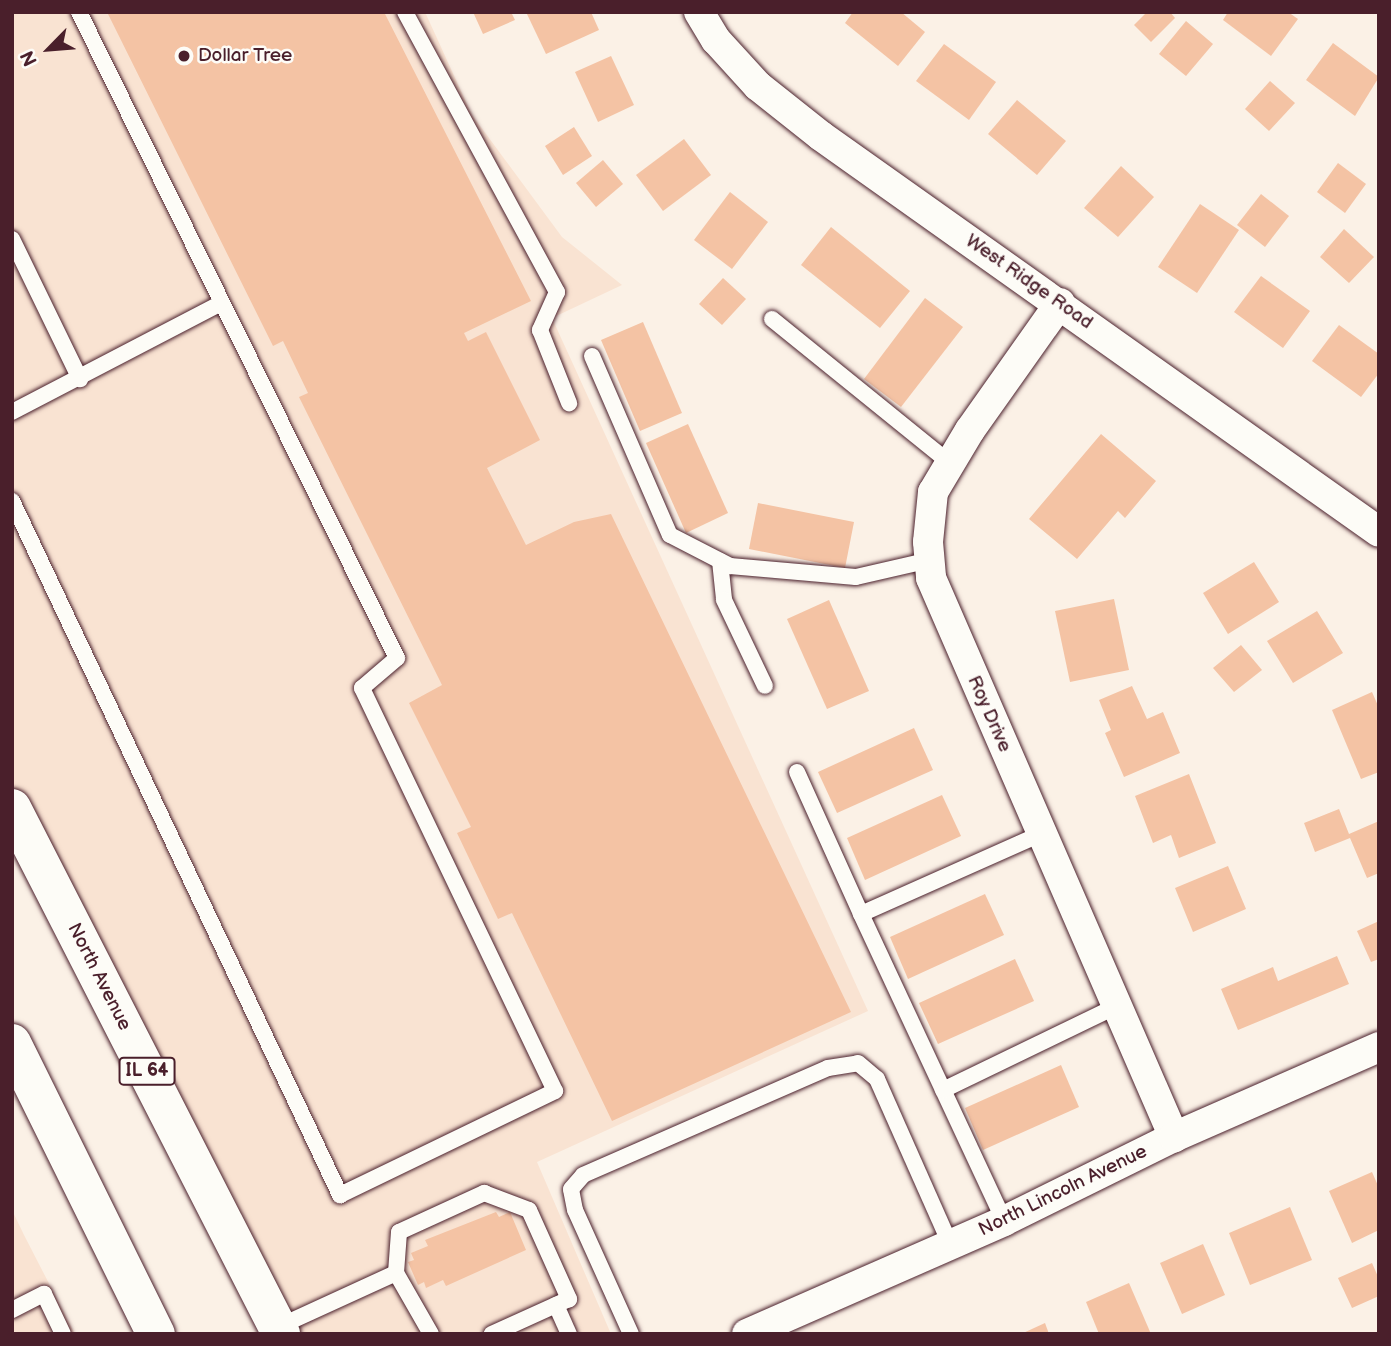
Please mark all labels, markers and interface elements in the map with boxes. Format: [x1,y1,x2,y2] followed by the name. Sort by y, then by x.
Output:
[14,14,84,84] north arrow
[198,45,293,67] place label: Dollar Tree
[16,47,43,69] text: N
[176,48,192,64] marker: Dollar Tree
[961,230,1097,334] street label: West Ridge Road
[962,672,1016,756] street label: Roy Drive
[62,920,136,1034] street label: North Avenue
[117,1056,177,1086] road number: IL 64
[975,1140,1151,1242] street label: North Lincoln Avenue

